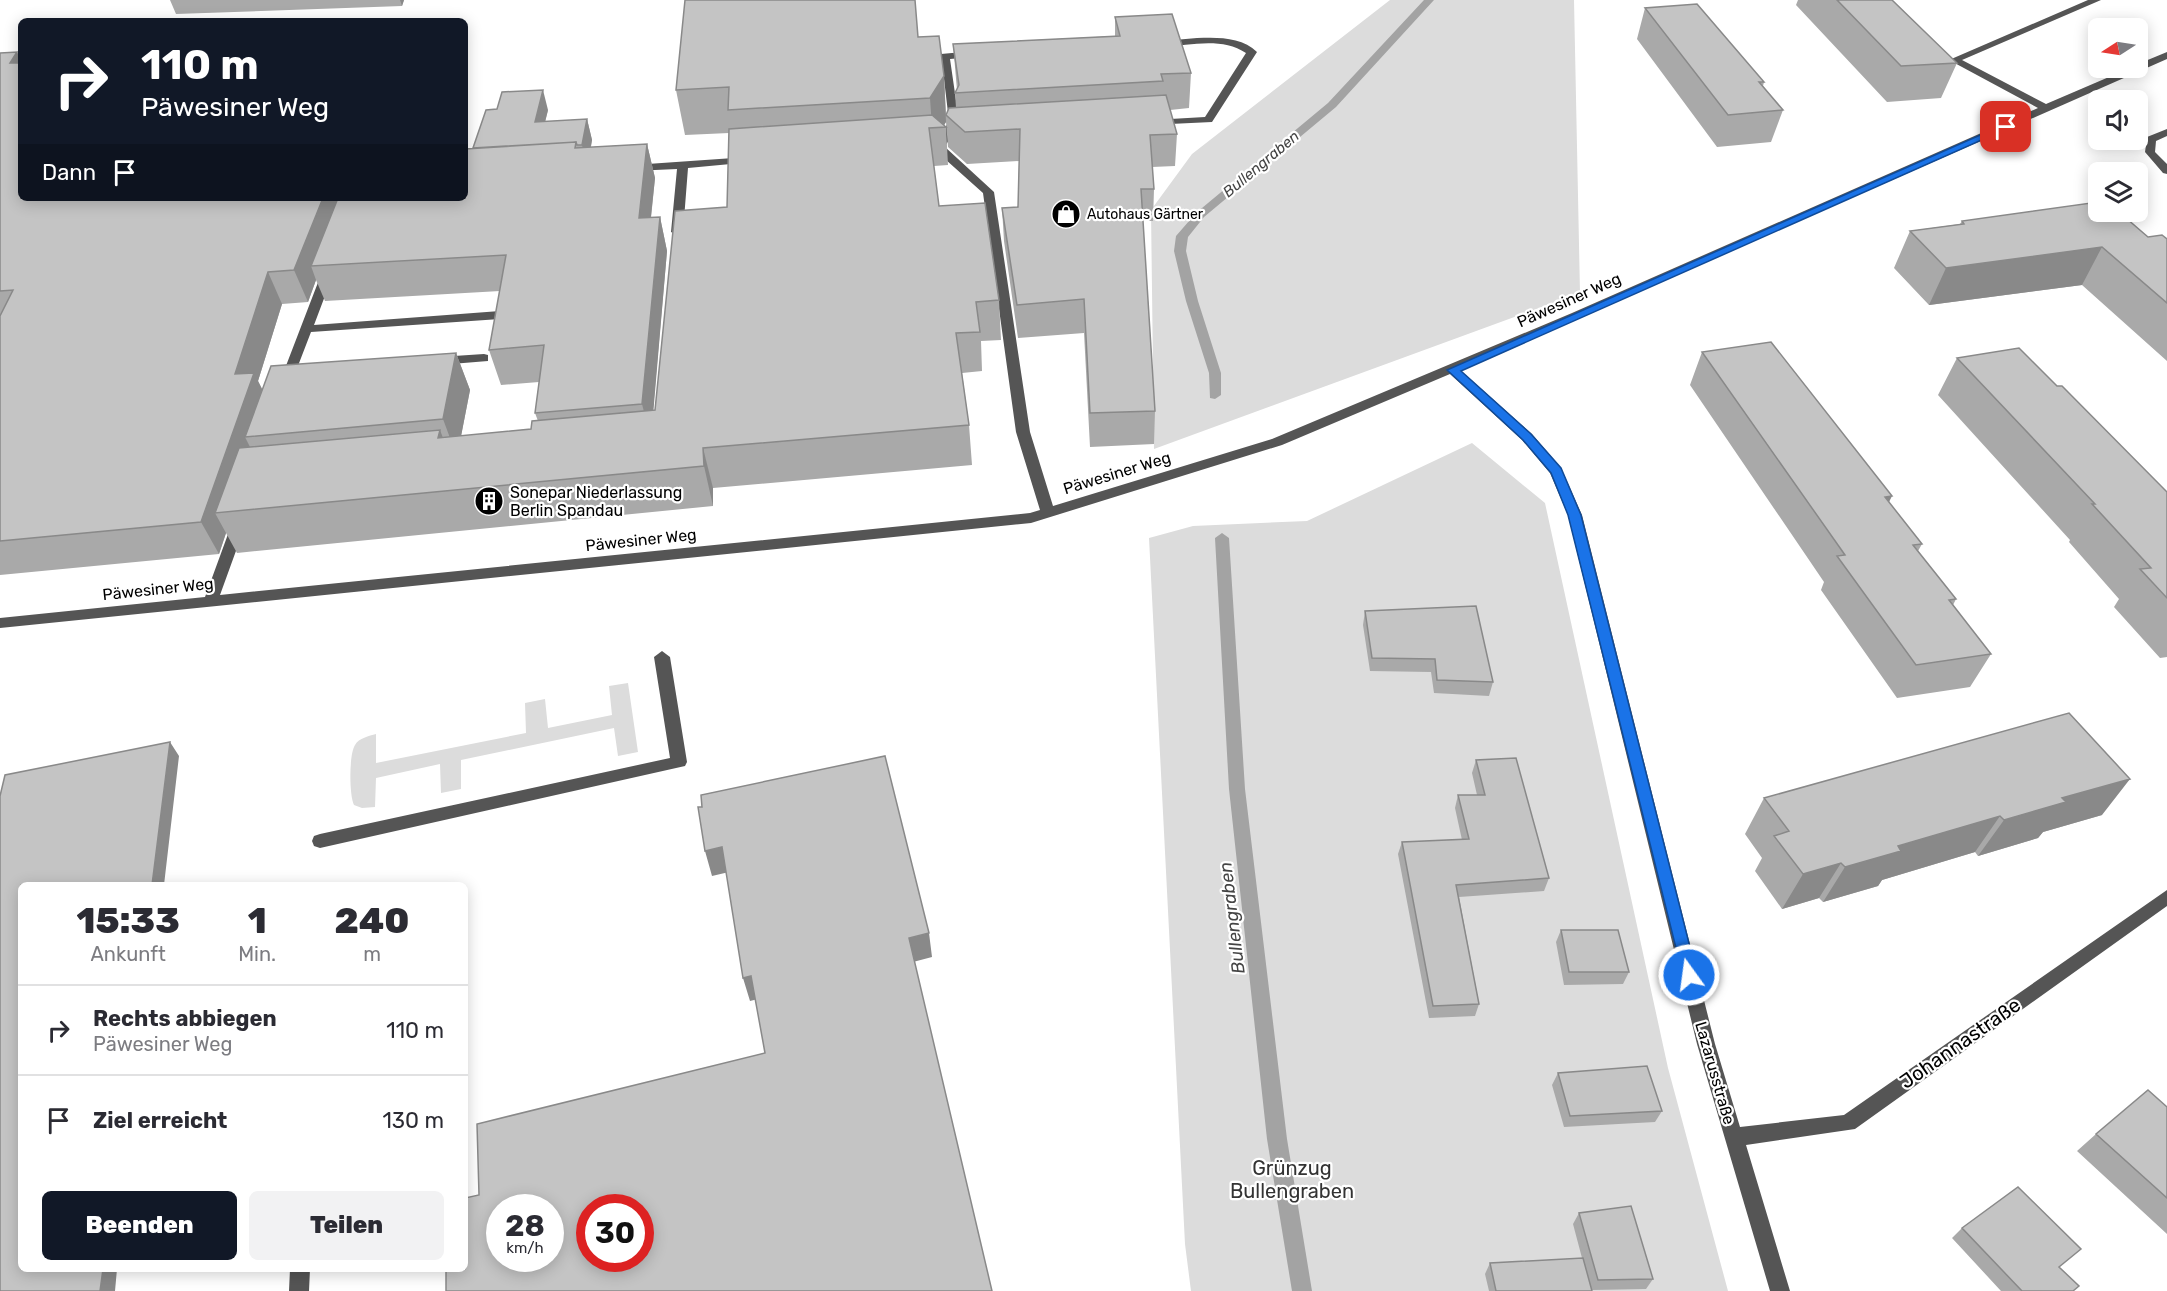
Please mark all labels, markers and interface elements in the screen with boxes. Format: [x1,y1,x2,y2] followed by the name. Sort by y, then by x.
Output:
[2088,18,2148,78] north arrow
[2088,18,2148,222] map controls
[141,40,259,90] text: 110 m
[42,42,120,120] icon: right
[2088,90,2148,150] button: sound
[141,91,329,123] text: Päwesiner Weg
[1980,101,2031,152] pin
[1989,110,2022,143] icon: arrive
[1219,127,1303,201] water label: Bullengraben
[108,156,141,189] icon: arrive
[42,159,96,186] text: Dann
[2088,162,2148,222] button: layers
[1050,198,1082,230] shop icon: Autohaus Gärtner
[1087,206,1204,223] place label: Autohaus Gärtner
[1514,269,1624,331] street label: Päwesiner Weg
[1061,448,1173,498] street label: Päwesiner Weg
[510,483,682,520] place label: Sonepar Niederlassung Berlin Spandau
[473,485,505,517] building icon: Sonepar Niederlassung Berlin Spandau
[585,525,697,555] street label: Päwesiner Weg
[102,574,214,604] street label: Päwesiner Weg
[1214,861,1250,975] water label: Bullengraben
[76,899,180,942] text: 15:33
[248,899,267,942] text: 1
[335,899,410,942] text: 240
[90,942,166,966] text: Ankunft
[238,942,276,966] text: Min.
[363,942,381,966] text: m
[1657,943,1721,1007] position arrow
[1895,992,2025,1094] street label: Johannastraße
[93,1005,277,1032] text: Rechts abbiegen
[42,1014,75,1047] icon: right
[386,1017,444,1044] text: 110 m
[1691,1019,1739,1127] street label: Lazarusstraße
[93,1032,232,1056] text: Päwesiner Weg
[42,1104,75,1137] icon: arrive
[93,1107,227,1134] text: Ziel erreicht
[382,1107,444,1134] text: 130 m
[1230,1156,1354,1203] park label: Grünzug Bullengraben
[42,1191,237,1260] button: Beenden
[249,1191,444,1260] button: Teilen
[576,1194,654,1272] speed limit sign: 30
[505,1208,545,1244] text: 28
[506,1239,544,1257] text: km/h

